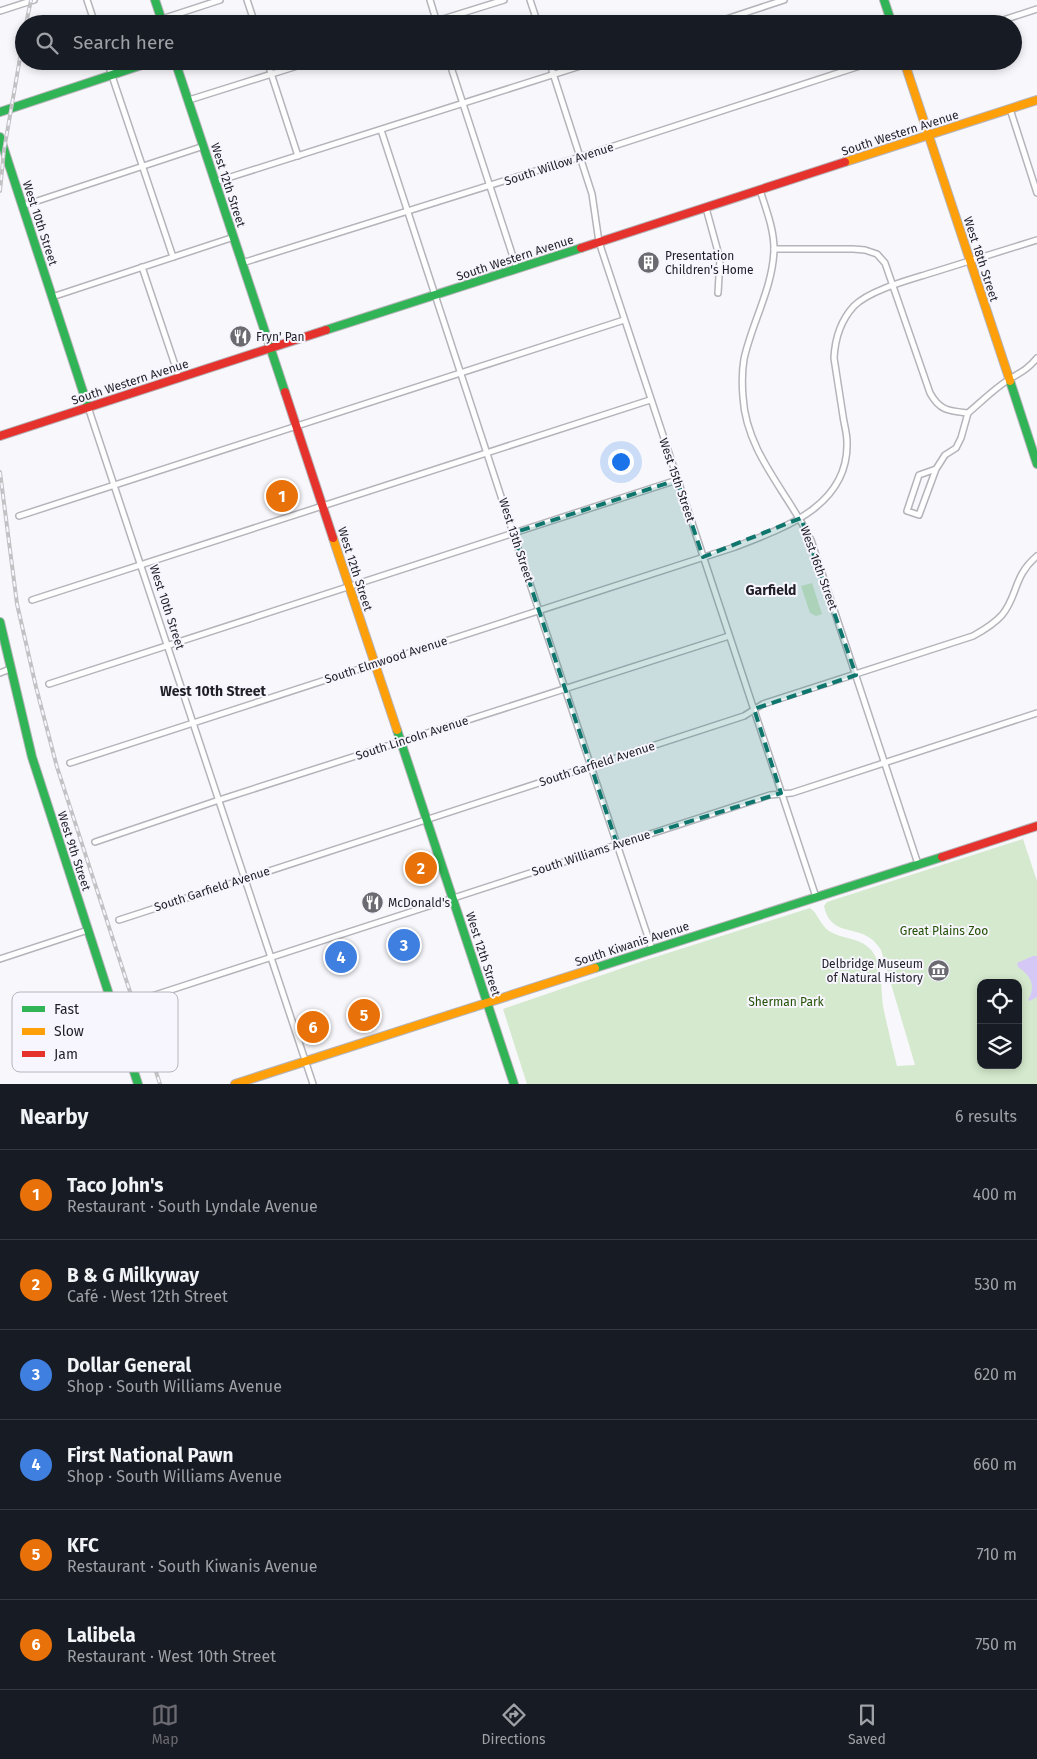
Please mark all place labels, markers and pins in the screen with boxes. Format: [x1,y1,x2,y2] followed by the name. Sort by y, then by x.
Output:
[665,249,754,277] place label: Presentation Children's Home
[637,251,661,275] building icon: Presentation Children's Home
[228,325,252,349] restaurant icon: Fryn' Pan
[256,330,305,344] place label: Fryn' Pan
[266,477,298,515] pin: 1
[405,849,437,887] pin: 2
[360,891,384,915] restaurant icon: McDonald's
[388,896,450,910] place label: McDonald's
[388,926,420,964] pin: 3
[325,938,357,976] pin: 4
[821,957,923,985] place label: Delbridge Museum of Natural History
[927,959,951,983] museum icon: Delbridge Museum of Natural History
[348,996,380,1034] pin: 5
[297,1008,329,1046] pin: 6

